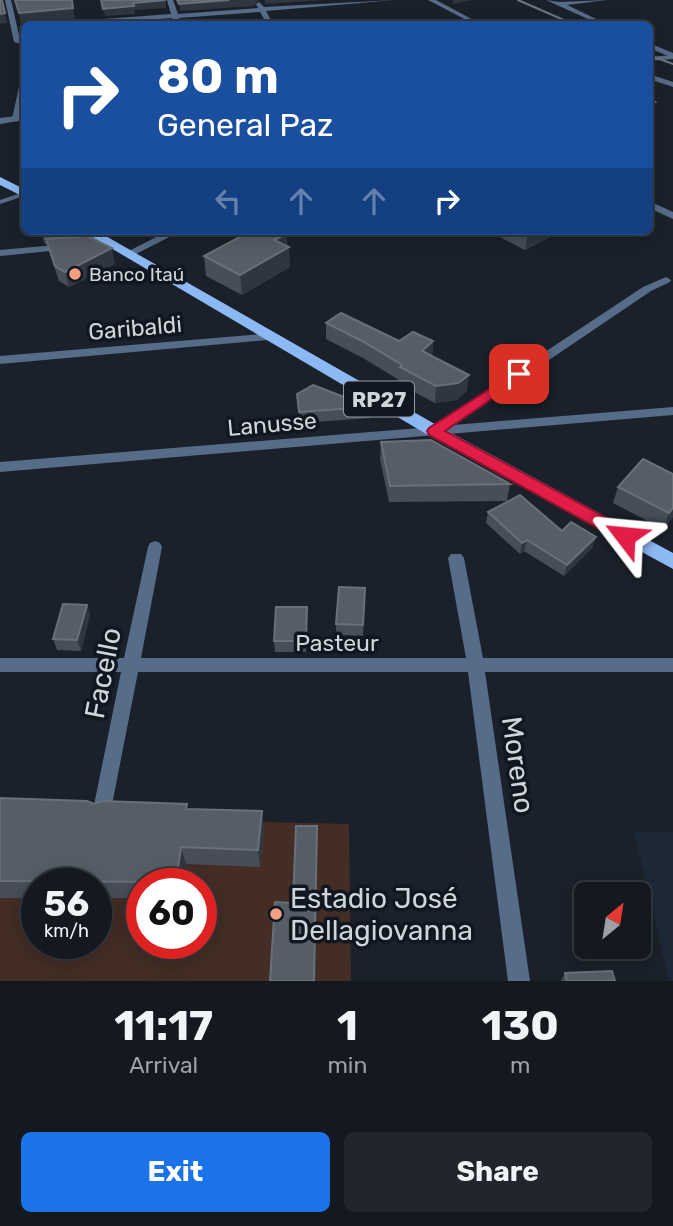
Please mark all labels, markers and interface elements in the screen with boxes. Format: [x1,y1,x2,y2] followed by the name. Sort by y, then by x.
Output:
[157,47,279,105] text: 80 m
[42,49,133,140] icon: right
[157,106,333,144] text: General Paz
[209,182,247,220] icon: left
[282,182,320,220] icon: ahead
[355,182,393,220] icon: ahead
[428,182,466,220] icon: right
[89,263,184,286] place label: Banco Itaú
[67,266,83,282] marker: Banco Itaú
[87,310,183,346] street label: Garibaldi
[489,344,549,404] pin
[500,355,538,393] icon: arrive
[344,382,414,416] road number: RP27
[226,406,318,442] street label: Lanusse
[588,499,662,573] position arrow
[78,625,128,721] street label: Facello
[295,629,379,657] street label: Pasteur
[495,714,541,816] street label: Moreno
[126,868,217,959] speed limit sign: 60
[290,882,473,947] place label: Estadio José Dellagiovanna
[574,882,651,959] north arrow
[574,882,651,959] map controls
[44,883,89,925] text: 56
[268,906,284,922] marker: Estadio José Dellagiovanna
[44,920,89,942] text: km/h
[114,1001,213,1051] text: 11:17
[337,1001,358,1051] text: 1
[482,1001,559,1051] text: 130
[129,1051,198,1079] text: Arrival
[327,1051,367,1079] text: min
[510,1051,530,1079] text: m
[21,1132,330,1212] button: Exit
[344,1132,652,1212] button: Share

